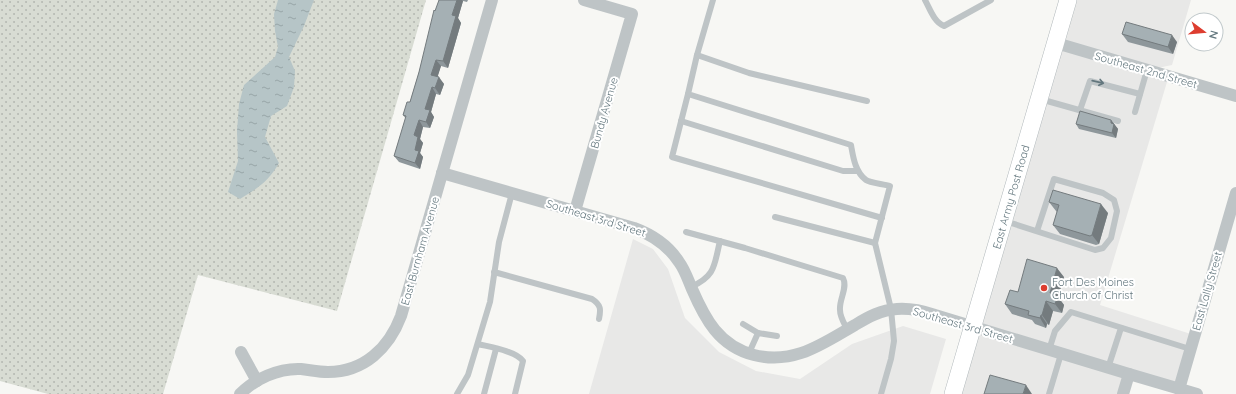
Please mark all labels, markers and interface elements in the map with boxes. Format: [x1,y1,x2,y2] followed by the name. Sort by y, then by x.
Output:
[1184,12,1224,52] north arrow
[1206,29,1221,41] text: N
[1093,49,1199,91] street label: Southeast 2nd Street
[587,76,621,150] street label: Bundy Avenue
[1091,79,1104,87] one-way arrow
[989,143,1033,251] street label: East Army Post Road
[398,195,442,307] street label: East Burnham Avenue
[545,196,648,240] street label: Southeast 3rd Street
[1189,250,1225,332] street label: East Lally Street
[1052,275,1134,302] place label: Fort Des Moines Church of Christ
[1039,283,1049,293] marker: Fort Des Moines Church of Christ
[911,304,1015,346] street label: Southeast 3rd Street

